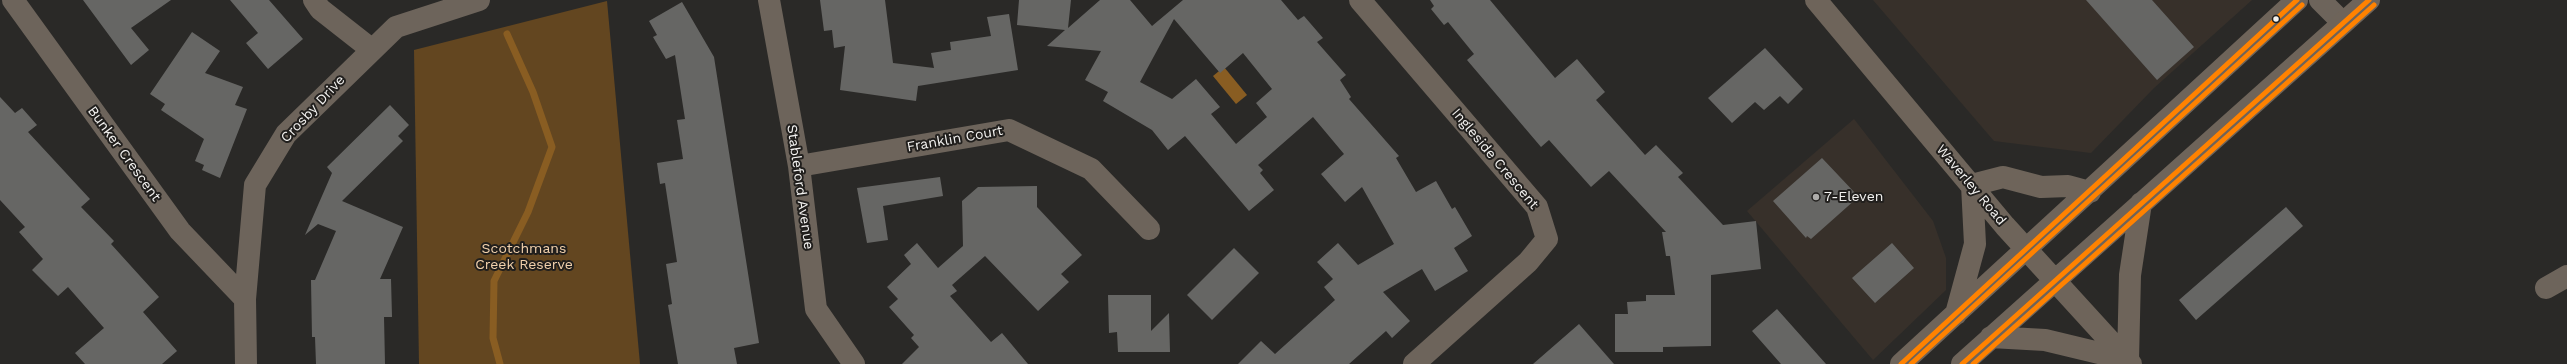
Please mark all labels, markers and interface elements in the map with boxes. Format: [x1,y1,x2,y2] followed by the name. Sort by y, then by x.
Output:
[2271,14,2281,24] unlabelled marker
[277,72,349,146] street label: Crosby Drive
[84,103,164,205] street label: Bunker Crescent
[1448,105,1542,213] street label: Ingleside Crescent
[906,122,1004,156] street label: Franklin Court
[783,123,817,251] street label: Stableford Avenue
[1932,141,2010,229] street label: Waverley Road
[1824,189,1883,205] place label: 7-Eleven
[1811,192,1821,202] marker: 7-Eleven
[475,241,573,274] park label: Scotchmans Creek Reserve

